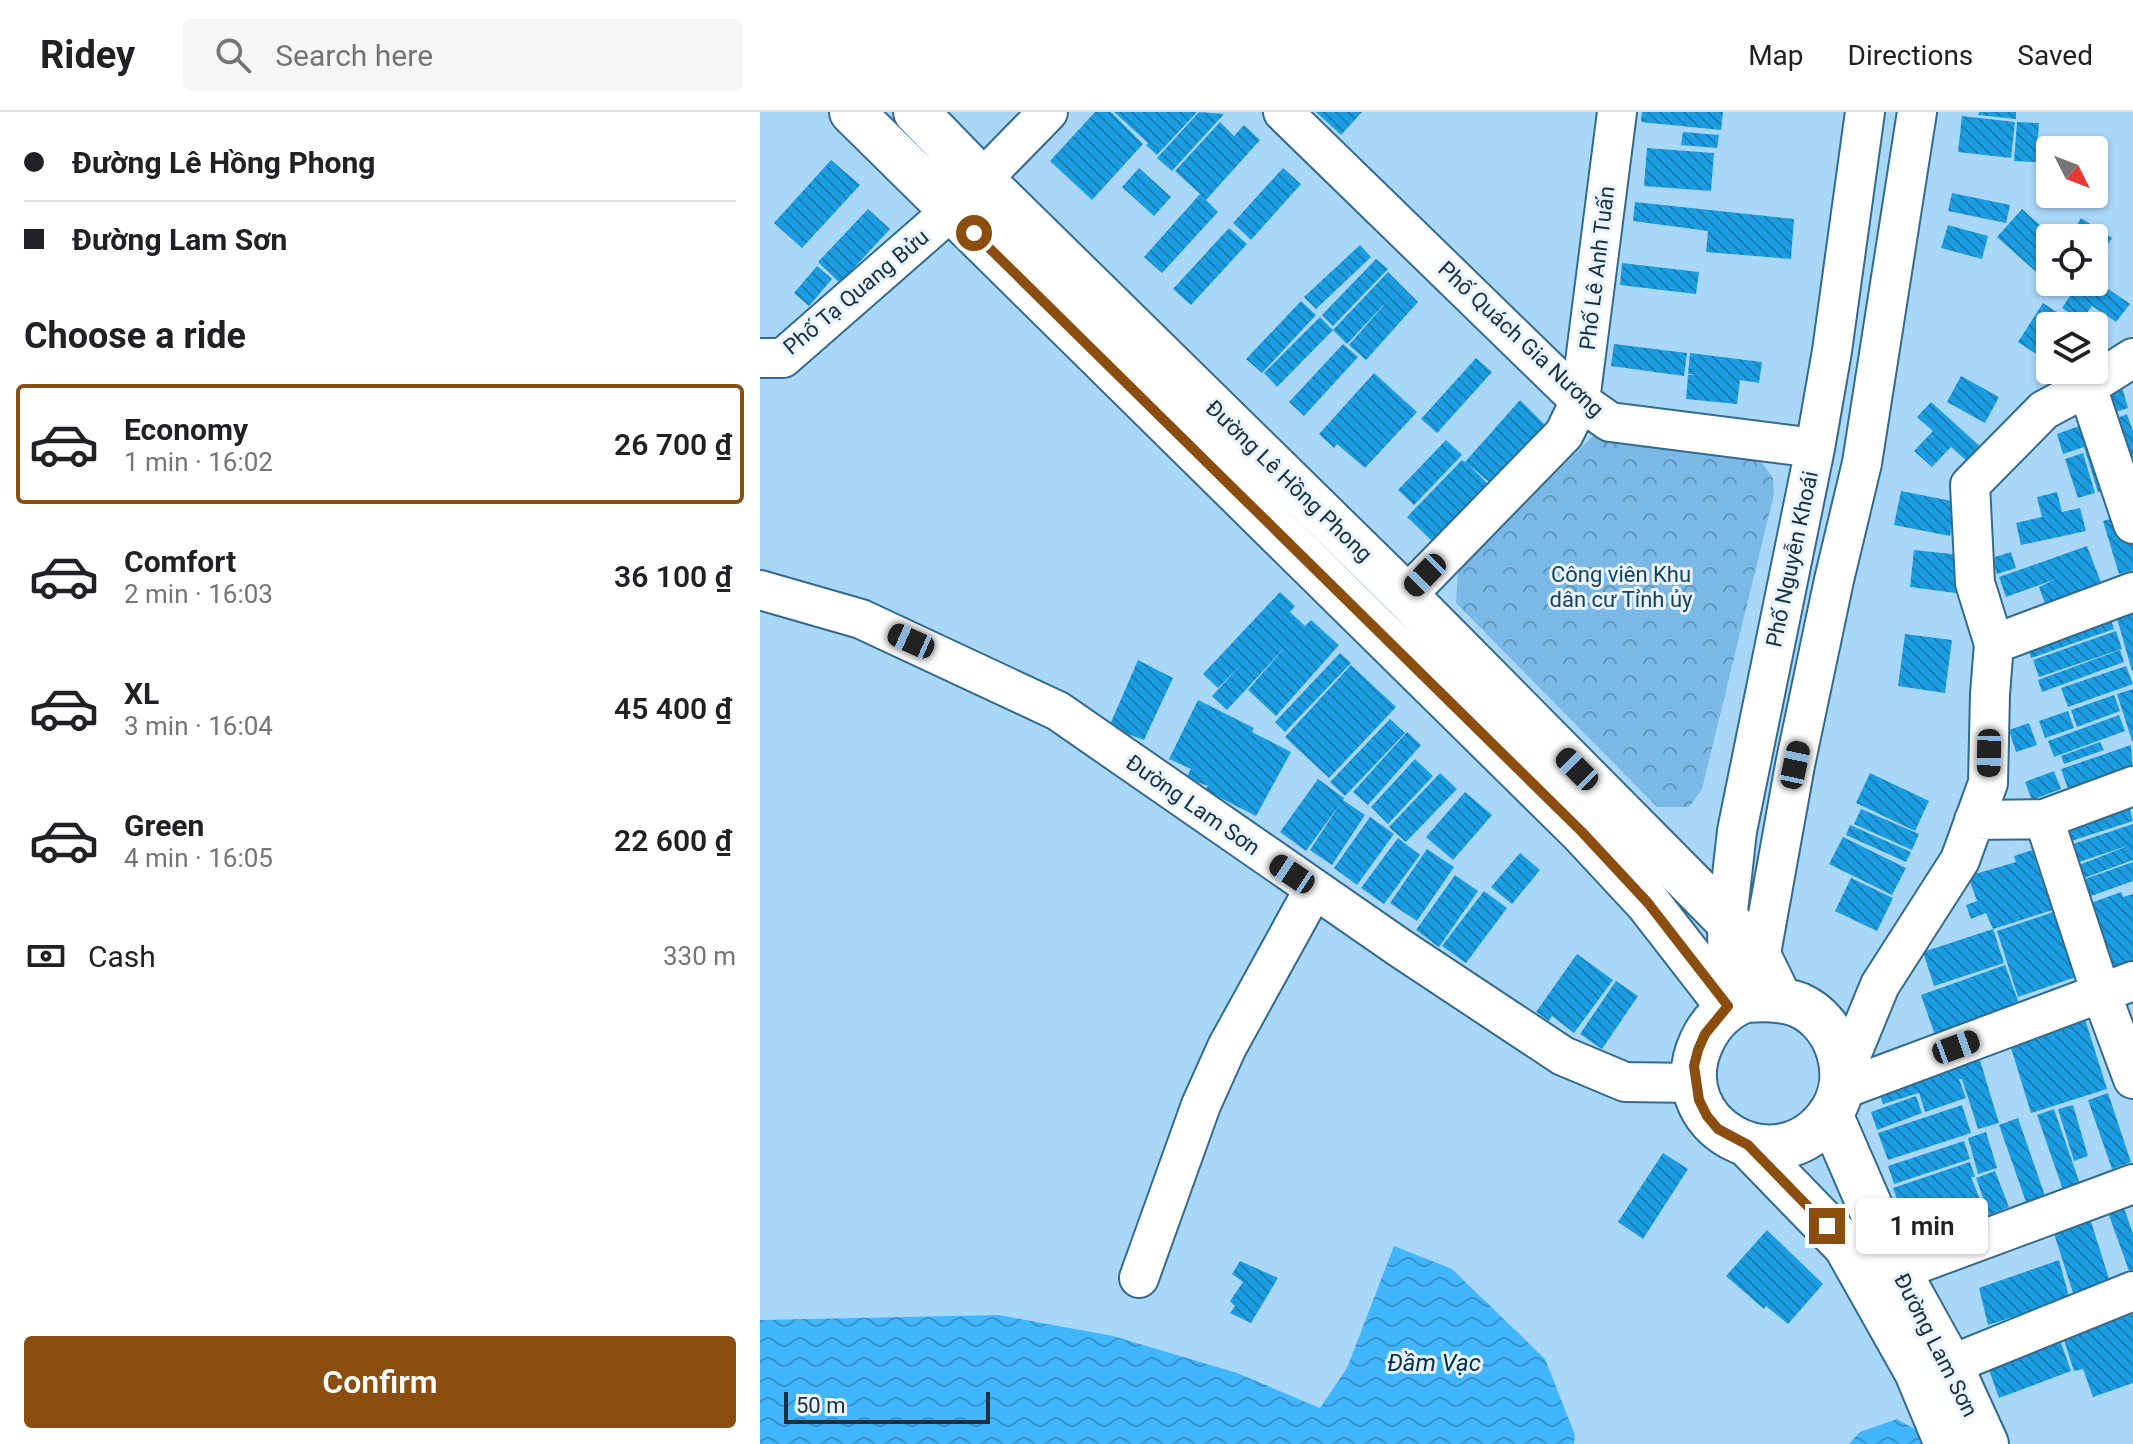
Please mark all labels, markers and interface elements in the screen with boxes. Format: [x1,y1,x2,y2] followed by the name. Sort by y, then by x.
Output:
[183,19,743,91] search box
[40,33,135,77] text: Ridey
[211,33,255,77] icon: search
[275,38,433,73] text: Search here
[1748,39,1804,72] text: Map
[1848,39,1973,72] text: Directions
[2017,39,2093,72] text: Saved
[2036,136,2108,208] north arrow
[2036,136,2108,384] map controls
[72,145,375,180] text: Đường Lê Hồng Phong
[1575,185,1619,351] street label: Phố Lê Anh Tuấn
[956,215,992,251] route start
[72,222,287,257] text: Đường Lam Sơn
[778,224,934,360] street label: Phố Tạ Quang Bửu
[2036,224,2108,296] button: locate
[1433,256,1609,422] street label: Phố Quách Gia Nương
[2036,312,2108,384] button: layers
[24,315,246,357] text: Choose a ride
[1201,395,1377,567] street label: Đường Lê Hồng Phong
[28,408,100,480] icon: car
[124,412,248,447] text: Economy
[614,427,732,462] text: 26 700 ₫
[124,447,273,477] text: 1 min · 16:02
[1761,469,1823,649] street label: Phố Nguyễn Khoái
[28,540,100,612] icon: car
[124,544,236,579] text: Comfort
[1400,549,1450,601] car
[614,559,732,594] text: 36 100 ₫
[1550,562,1693,612] park label: Công viên Khu dân cư Tỉnh ủy
[124,579,273,609] text: 2 min · 16:03
[884,620,938,662] car
[28,672,100,744] icon: car
[124,676,159,711] text: XL
[614,691,732,726] text: 45 400 ₫
[124,711,273,741] text: 3 min · 16:04
[1977,729,2001,777] car
[1778,739,1812,791] car
[1552,744,1602,794] car
[1121,750,1265,860] street label: Đường Lam Sơn
[28,804,100,876] icon: car
[124,808,204,843] text: Green
[614,823,732,858] text: 22 600 ₫
[124,843,273,873] text: 4 min · 16:05
[1265,851,1319,897] car
[24,934,68,978] icon: cash
[88,939,156,974] text: Cash
[663,941,736,971] text: 330 m
[1929,1028,1983,1066] car
[1855,1198,1987,1254] callout: 1 min
[1809,1208,1845,1244] route end
[1889,1211,1955,1241] text: 1 min
[1889,1269,1983,1421] street label: Đường Lam Sơn
[24,1336,736,1428] button: Confirm
[1387,1349,1481,1377] water label: Đầm Vạc
[784,1388,990,1424] scale bar
[796,1393,845,1418] text: 50 m

